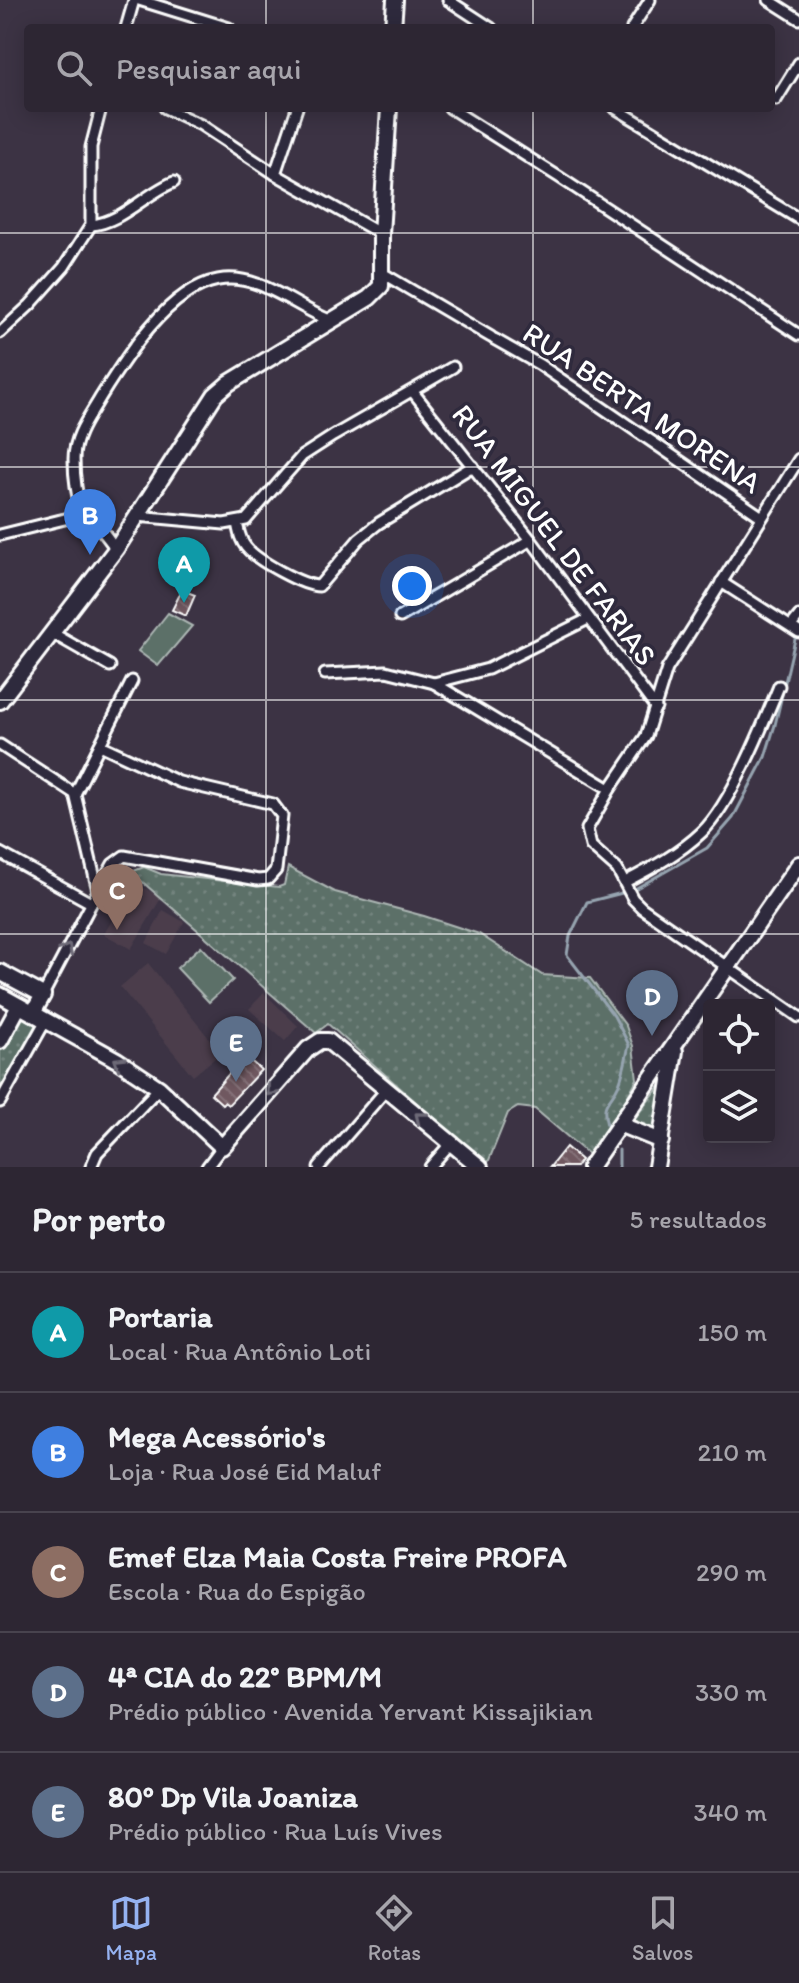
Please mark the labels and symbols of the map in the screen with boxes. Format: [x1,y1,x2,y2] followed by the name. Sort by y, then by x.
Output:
[516,314,769,501] street label: RUA BERTA MORENA
[444,397,665,673] street label: RUA MIGUEL DE FARIAS
[64,489,116,555] pin: B
[158,537,210,603] pin: A
[392,566,432,606] your location
[91,864,143,930] pin: C
[57,943,72,958] one-way arrow
[626,970,678,1036] pin: D
[210,1016,262,1082] pin: E
[113,1056,128,1071] one-way arrow
[267,1082,281,1097] one-way arrow
[415,1112,429,1127] one-way arrow

